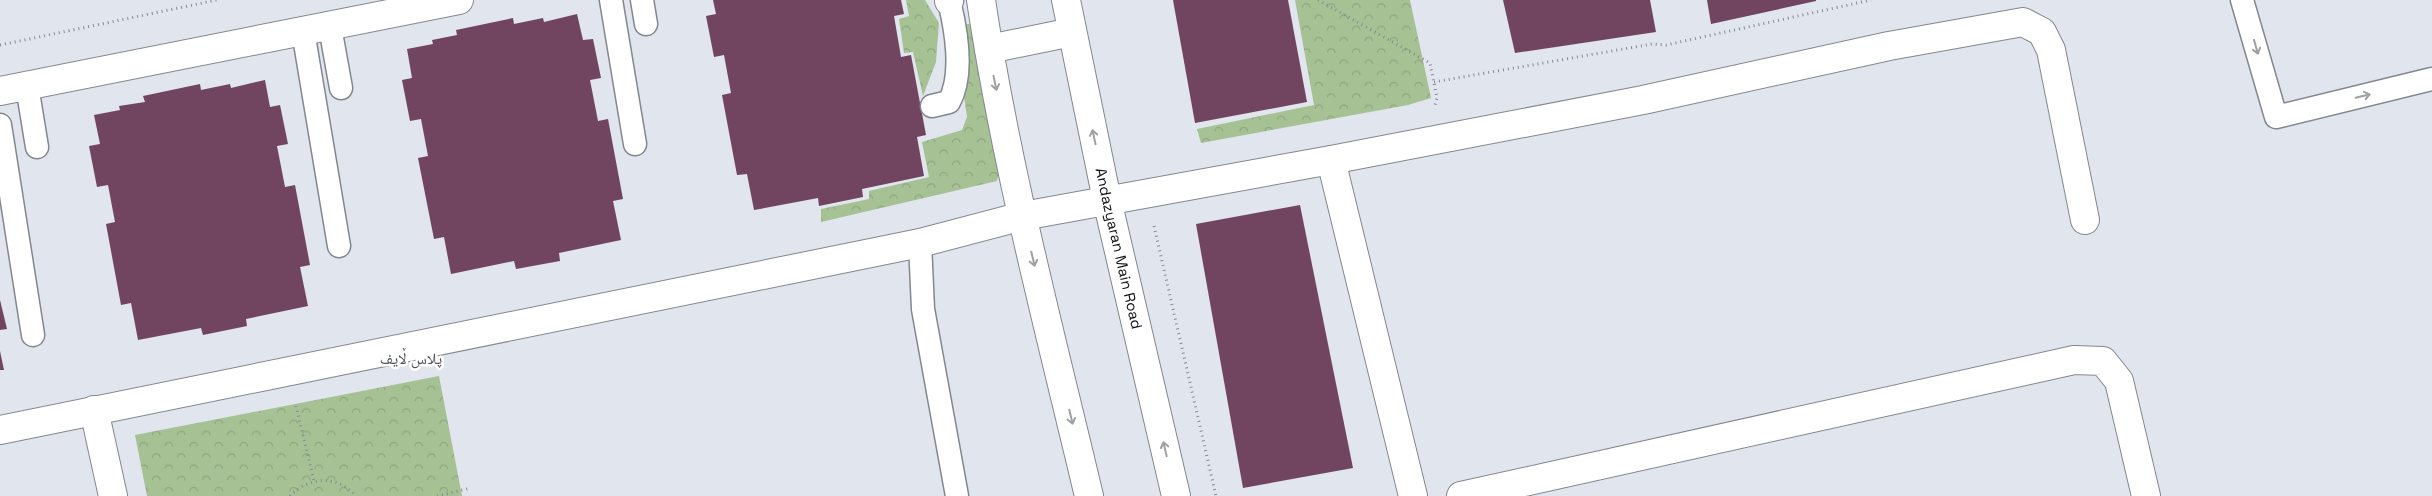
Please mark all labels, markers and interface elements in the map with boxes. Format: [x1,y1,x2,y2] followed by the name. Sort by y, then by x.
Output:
[2251,38,2261,54] one-way arrow
[991,74,1001,90] one-way arrow
[2354,91,2370,100] one-way arrow
[1089,129,1098,145] one-way arrow
[1092,166,1147,331] street label: Andazyaran Main Road
[1029,250,1038,266] one-way arrow
[380,347,442,369] district label: پلاس ڵایف
[1067,408,1076,424] one-way arrow
[1160,441,1169,457] one-way arrow

